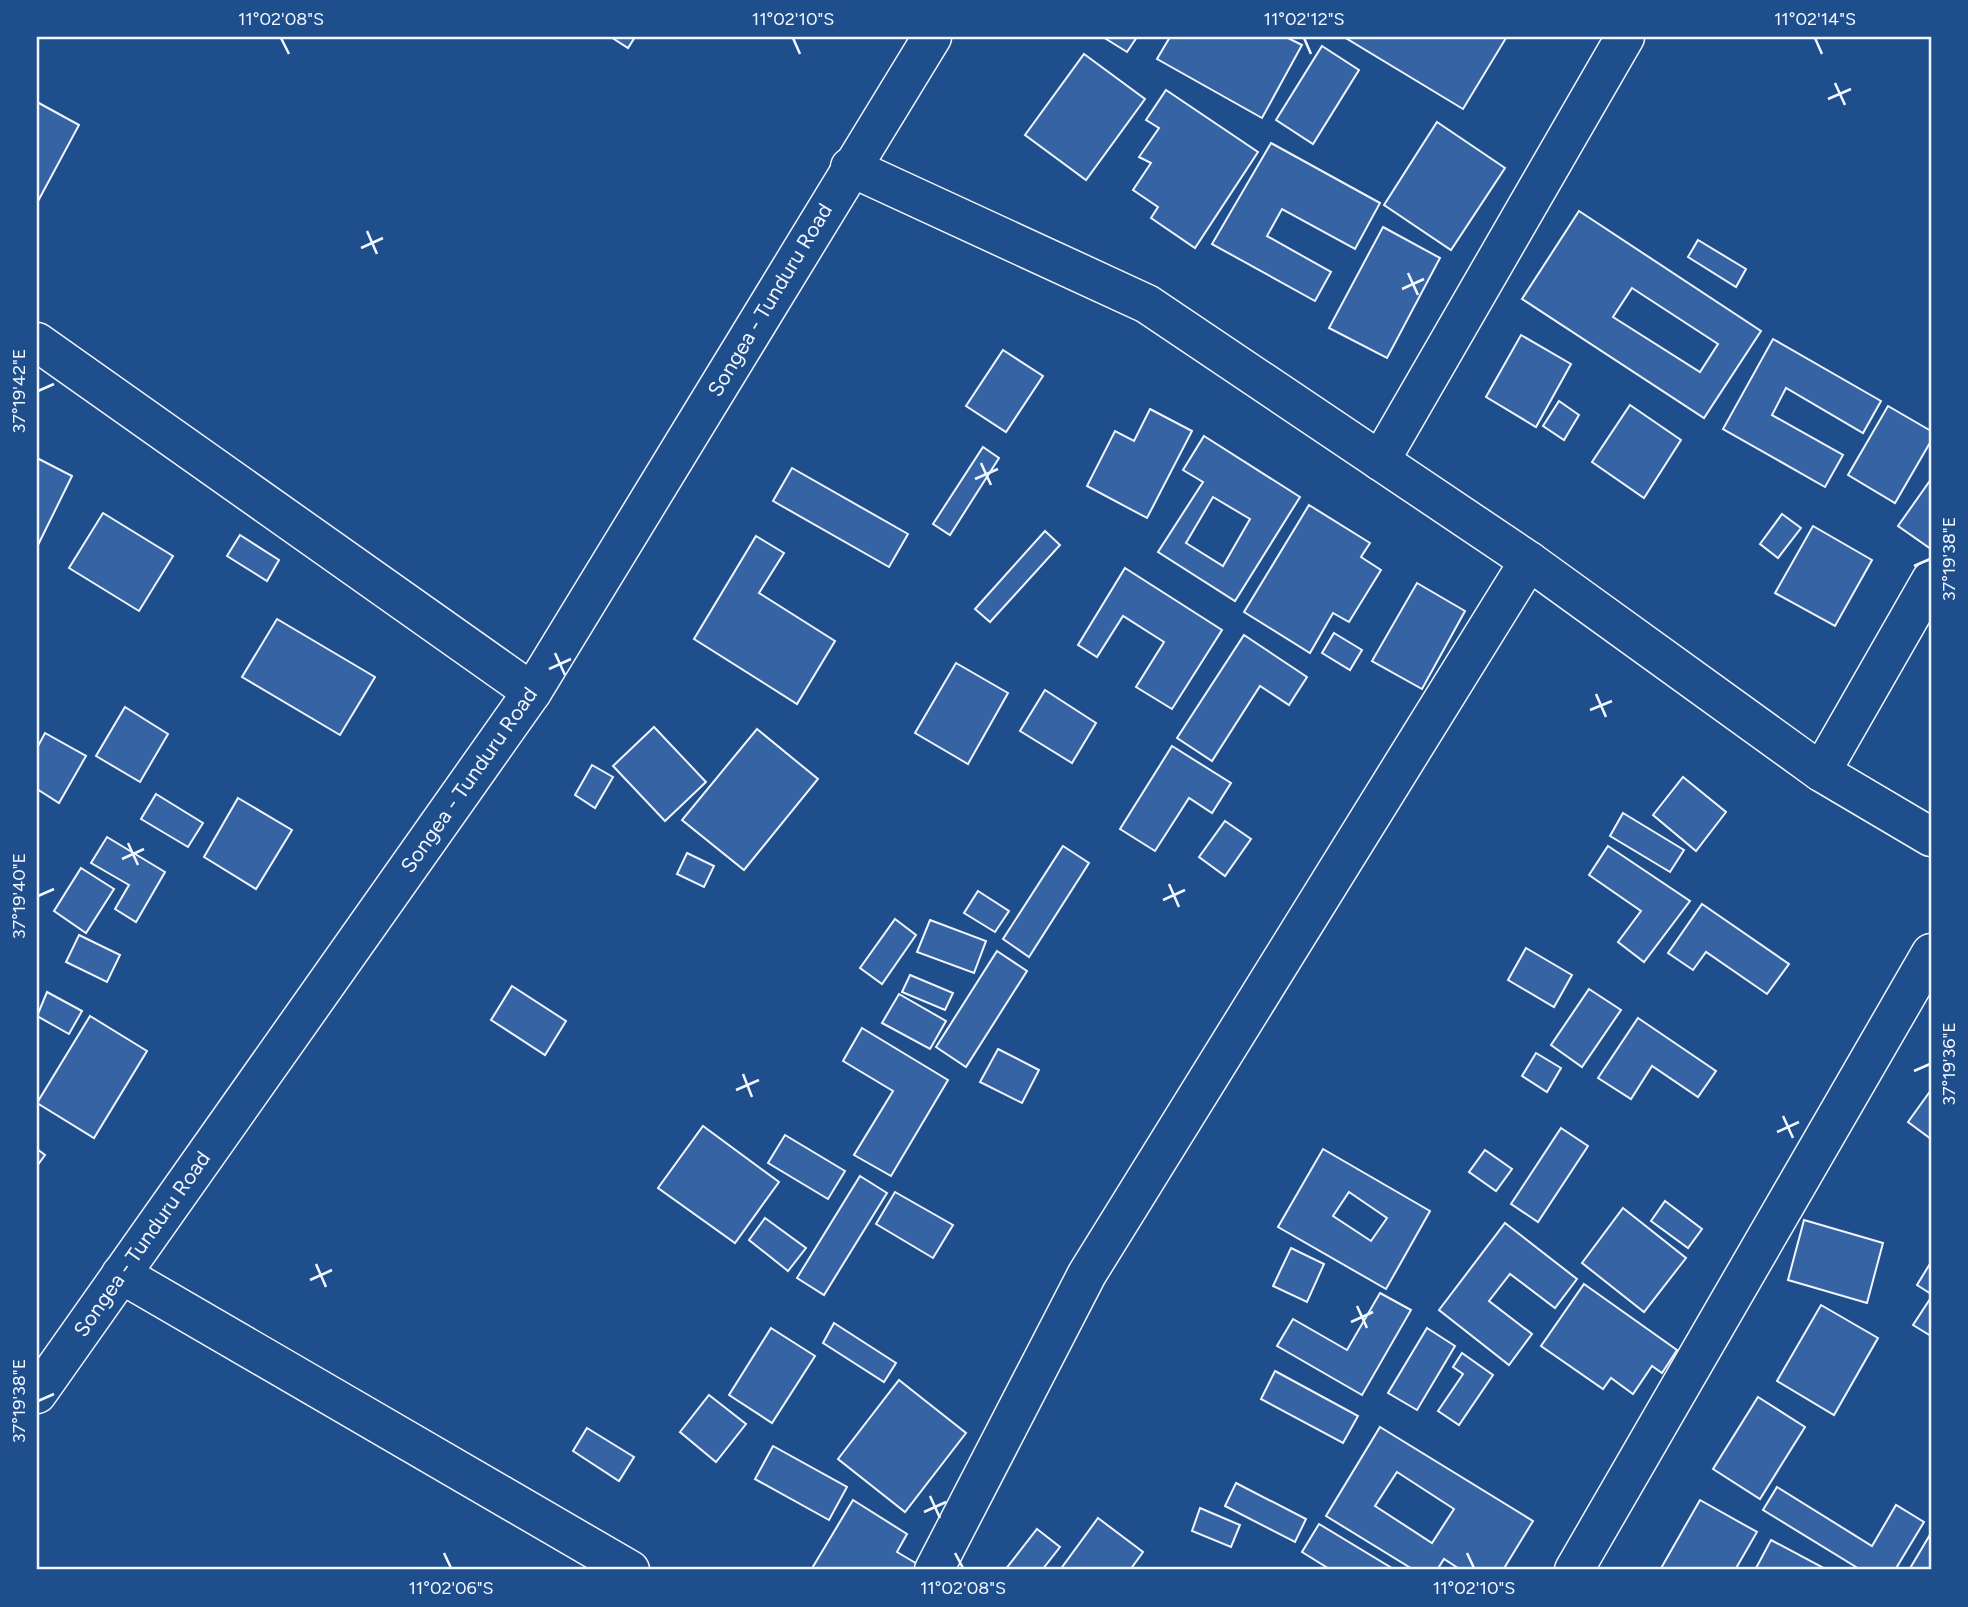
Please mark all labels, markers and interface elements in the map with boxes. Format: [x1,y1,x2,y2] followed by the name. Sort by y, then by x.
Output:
[238,8,324,30] text: 11°02'08"S
[752,8,834,30] text: 11°02'10"S
[1263,8,1345,30] text: 11°02'12"S
[1774,8,1856,30] text: 11°02'14"S
[702,199,837,401] street label: Songea - Tunduru Road
[8,349,30,433] text: 37°19'42"E
[1938,517,1960,601] text: 37°19'38"E
[395,682,542,877] street label: Songea - Tunduru Road
[8,853,30,939] text: 37°19'40"E
[1938,1022,1960,1106] text: 37°19'36"E
[68,1146,215,1341] street label: Songea - Tunduru Road
[8,1359,30,1443] text: 37°19'38"E
[408,1577,494,1599] text: 11°02'06"S
[920,1577,1006,1599] text: 11°02'08"S
[1433,1577,1515,1599] text: 11°02'10"S

